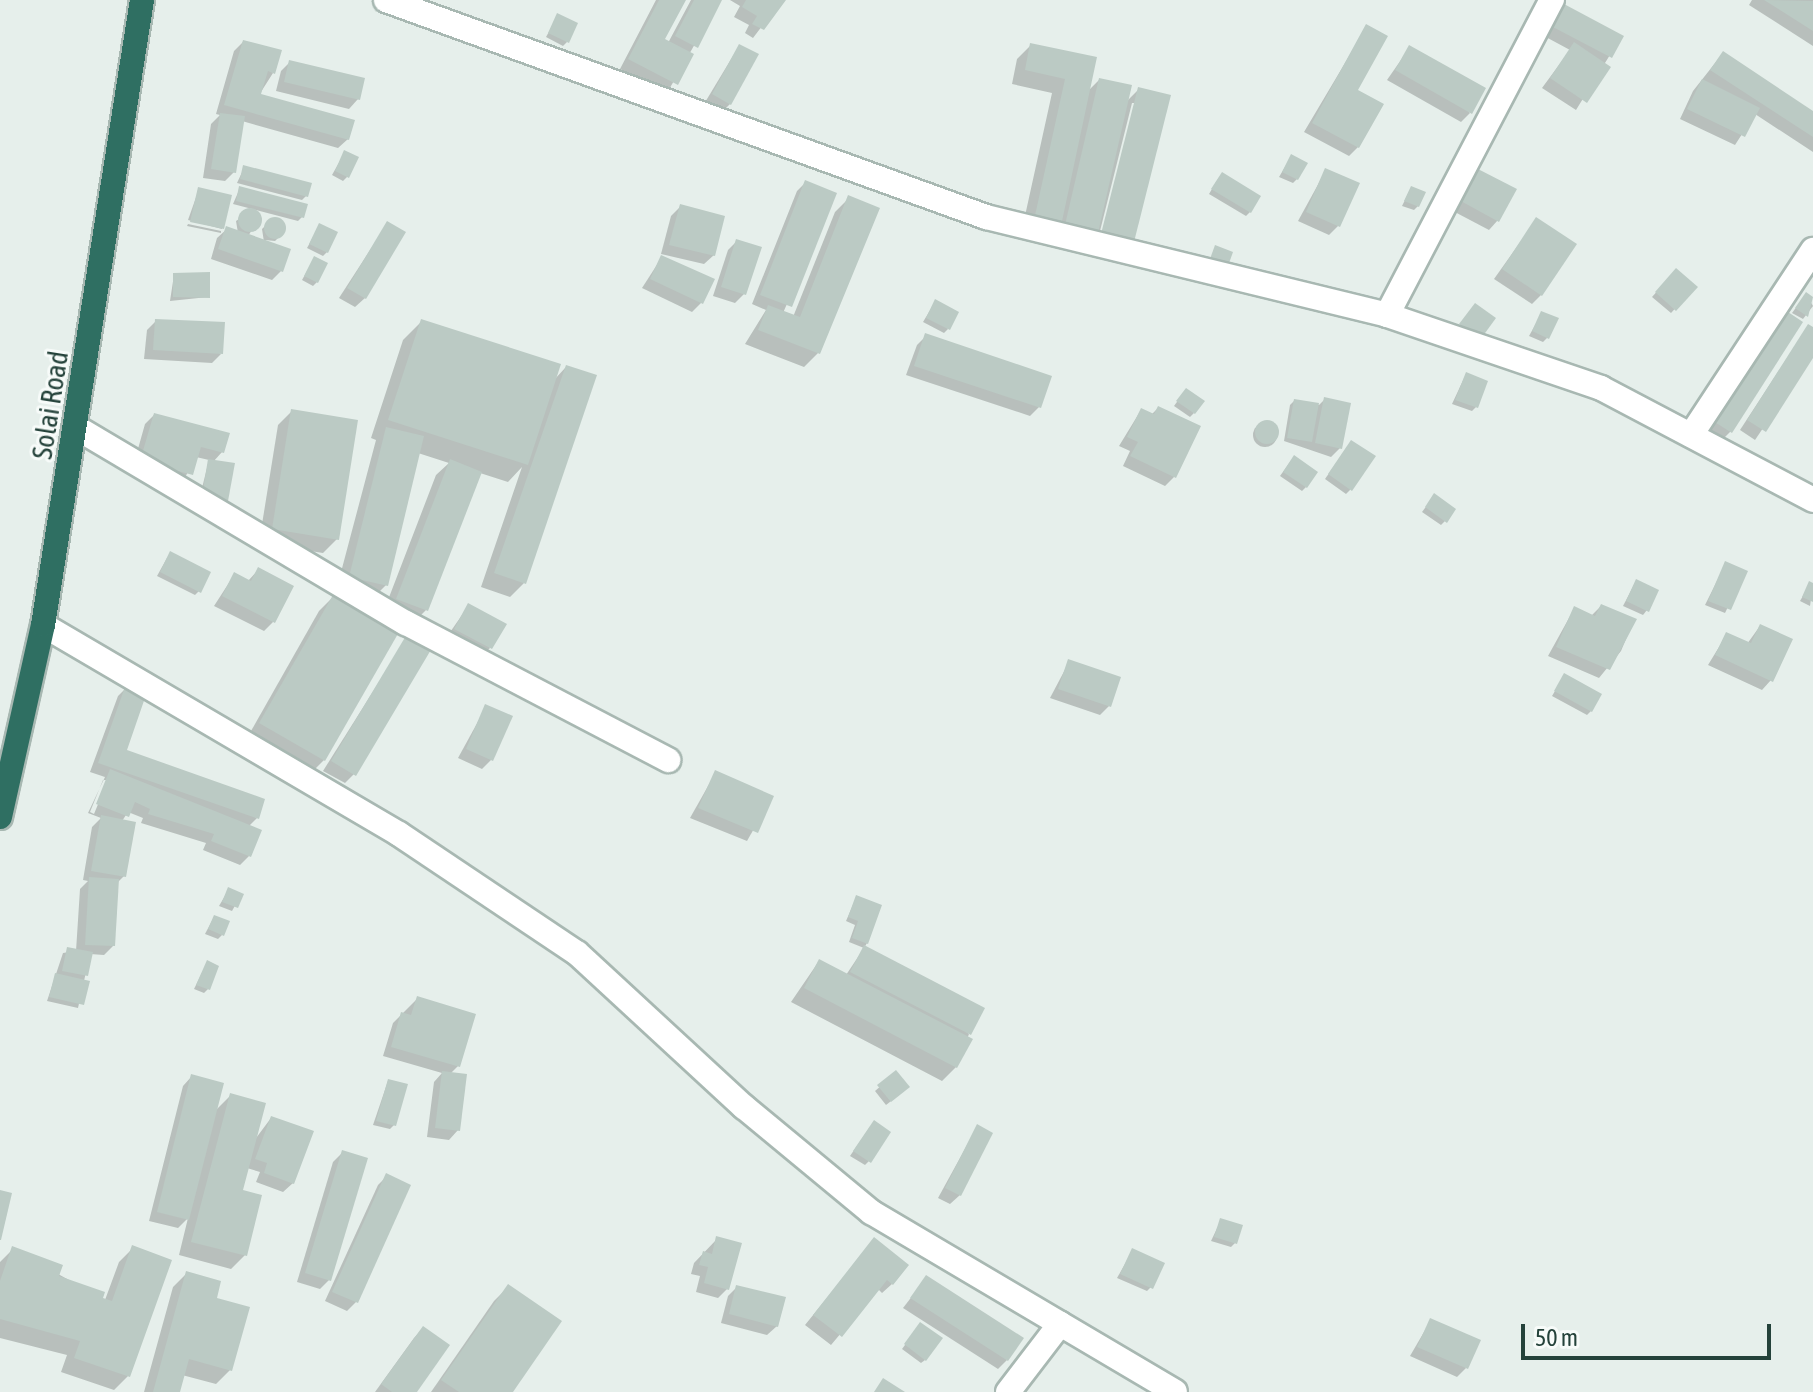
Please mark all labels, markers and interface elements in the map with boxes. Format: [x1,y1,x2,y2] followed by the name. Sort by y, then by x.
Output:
[25,348,75,462] street label: Solai Road
[1525,1308,1775,1358] scale bar
[1535,1324,1578,1351] text: 50 m

